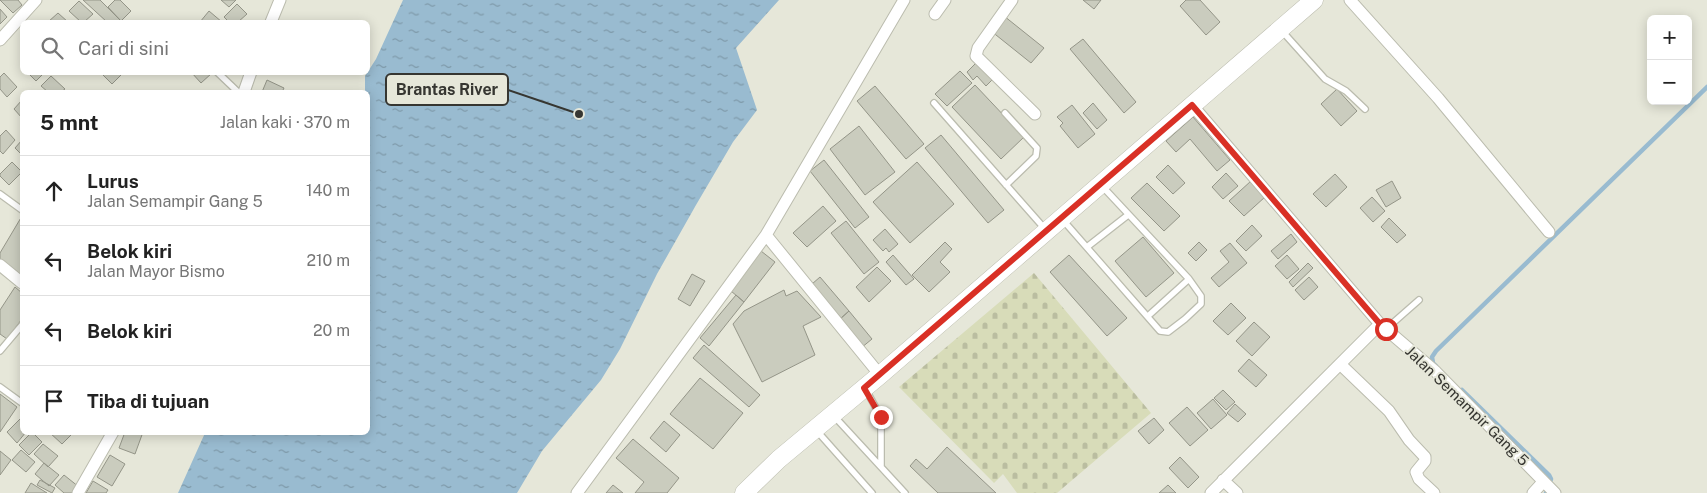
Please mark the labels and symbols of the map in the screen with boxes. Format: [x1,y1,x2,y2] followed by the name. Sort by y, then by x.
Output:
[386,74,508,105] callout: Brantas River
[396,80,499,99] text: Brantas River
[1375,318,1398,341] route start
[1402,342,1533,469] street label: Jalan Semampir Gang 5
[870,406,893,429] route end

